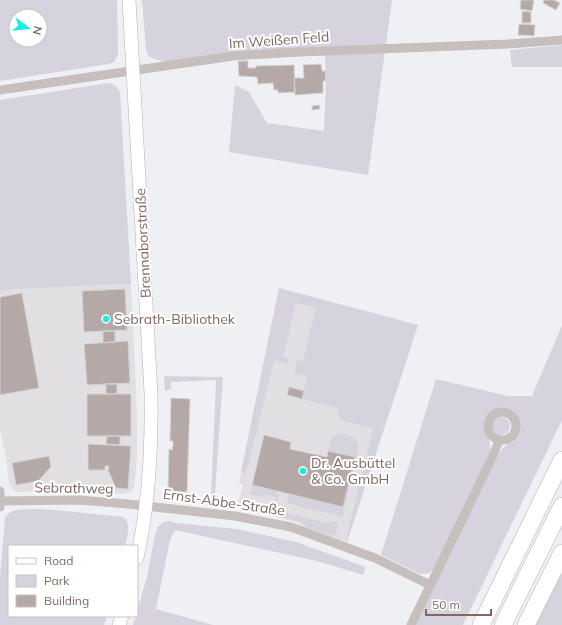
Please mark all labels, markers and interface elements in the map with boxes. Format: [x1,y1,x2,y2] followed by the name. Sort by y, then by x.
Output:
[8,8,48,48] north arrow
[30,25,45,36] text: N
[228,28,330,52] street label: Im Weißen Feld
[131,188,155,298] street label: Brennaborstraße
[114,310,236,328] place label: Sebrath-Bibliothek
[101,314,111,324] marker: Sebrath-Bibliothek
[311,454,395,488] place label: Dr. Ausbüttel & Co. GmbH
[298,466,308,476] marker: Dr. Ausbüttel & Co. GmbH
[34,478,114,498] street label: Sebrathweg
[162,485,286,519] street label: Ernst-Abbe-Straße
[8,545,138,617] legend
[44,553,73,568] text: Road
[44,573,70,588] text: Park
[426,591,491,617] scale bar
[44,593,89,608] text: Building
[432,597,460,612] text: 50 m

